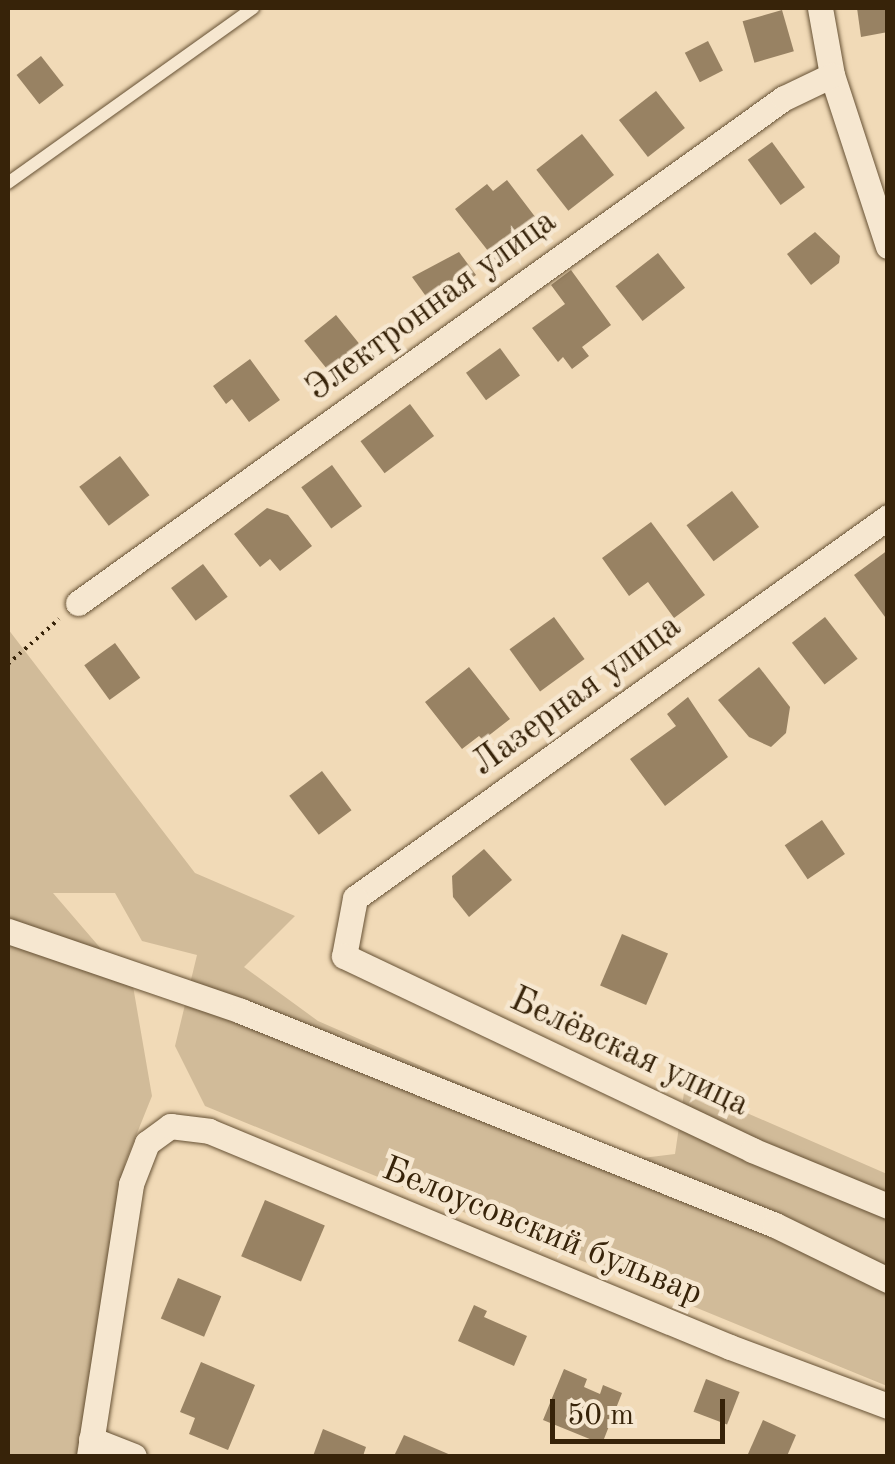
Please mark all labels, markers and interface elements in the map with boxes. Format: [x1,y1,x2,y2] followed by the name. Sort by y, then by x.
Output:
[299,201,565,411] street label: Электронная улица
[464,606,690,786] street label: Лазерная улица
[503,979,755,1127] street label: Белёвская улица
[376,1149,708,1315] street label: Белоусовский бульвар
[555,1379,730,1441] scale bar
[567,1401,634,1431] text: 50 m

